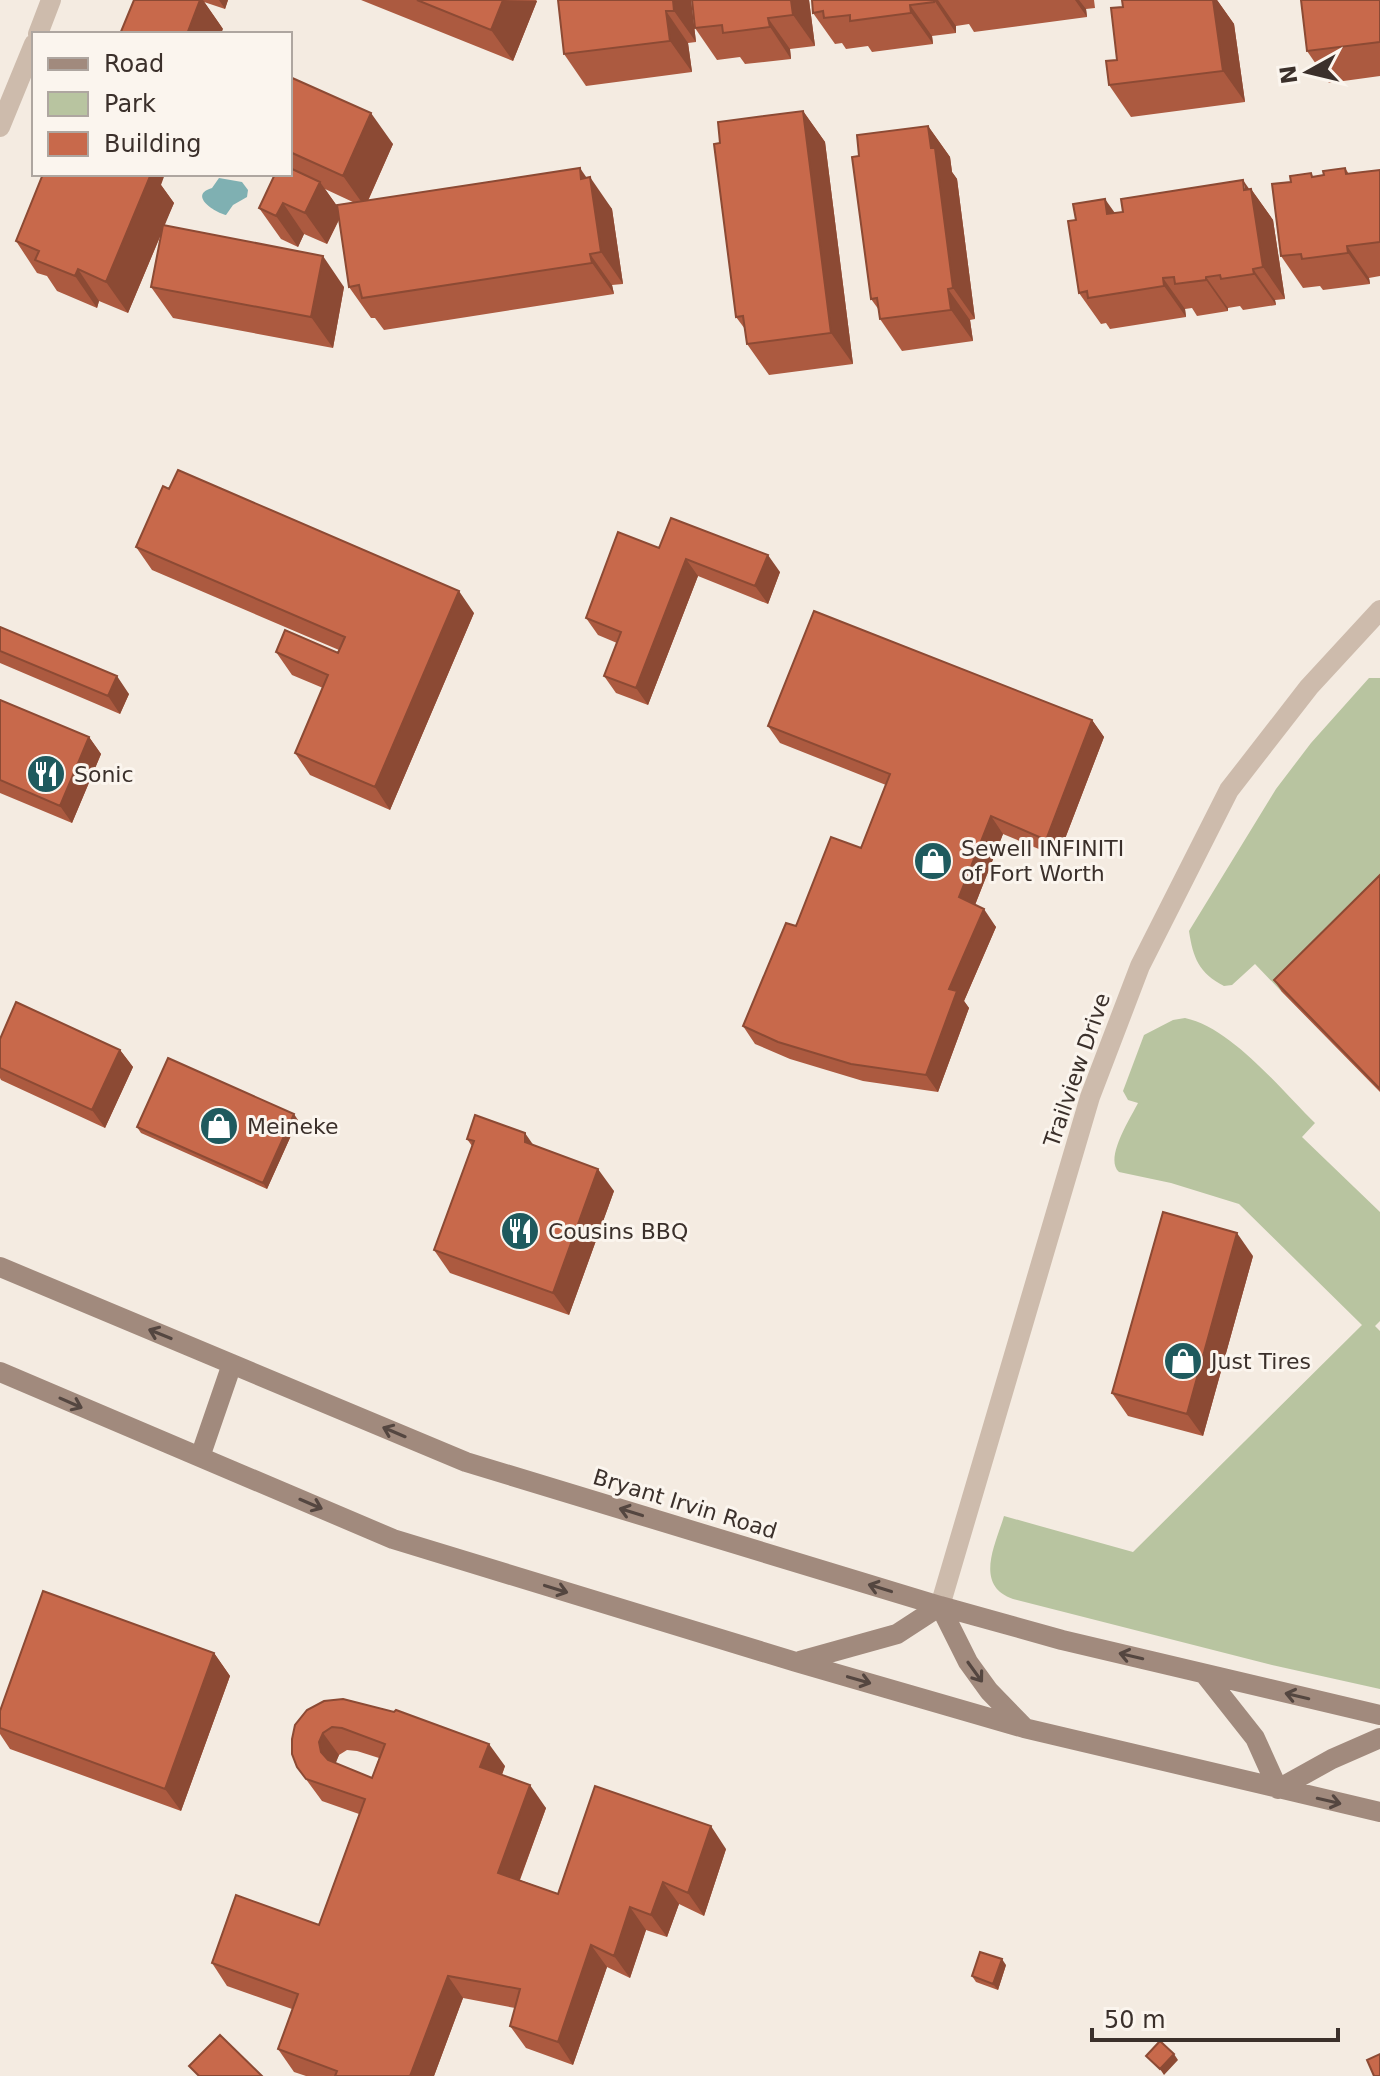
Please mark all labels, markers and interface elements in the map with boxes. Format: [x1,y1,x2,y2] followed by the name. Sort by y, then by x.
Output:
[32,32,292,176] legend
[1268,32,1348,112] north arrow
[104,50,164,78] text: Road
[1275,64,1302,86] text: N
[104,90,156,118] text: Park
[104,130,201,158] text: Building
[25,753,67,795] restaurant icon: Sonic
[74,762,134,787] place label: Sonic
[961,836,1124,886] place label: Sewell INFINITI of Fort Worth
[912,840,954,882] shop icon: Sewell INFINITI of Fort Worth
[1039,990,1115,1151] street label: Trailview Drive
[198,1105,240,1147] shop icon: Meineke
[247,1114,339,1139] place label: Meineke
[499,1210,541,1252] restaurant icon: Cousins BBQ
[548,1219,688,1244] place label: Cousins BBQ
[148,1326,172,1340] one-way arrow
[1162,1340,1204,1382] shop icon: Just Tires
[1209,1349,1311,1374] place label: Just Tires
[59,1396,83,1411] one-way arrow
[382,1424,407,1439] one-way arrow
[590,1464,780,1544] street label: Bryant Irvin Road
[298,1498,323,1513] one-way arrow
[619,1504,644,1518] one-way arrow
[867,1580,893,1595] one-way arrow
[543,1582,569,1597] one-way arrow
[1118,1648,1144,1663] one-way arrow
[967,1660,983,1682] one-way arrow
[845,1674,871,1689] one-way arrow
[1284,1688,1310,1703] one-way arrow
[1316,1794,1342,1809] one-way arrow
[1092,1992,1338,2042] scale bar
[1104,2006,1166,2034] text: 50 m

